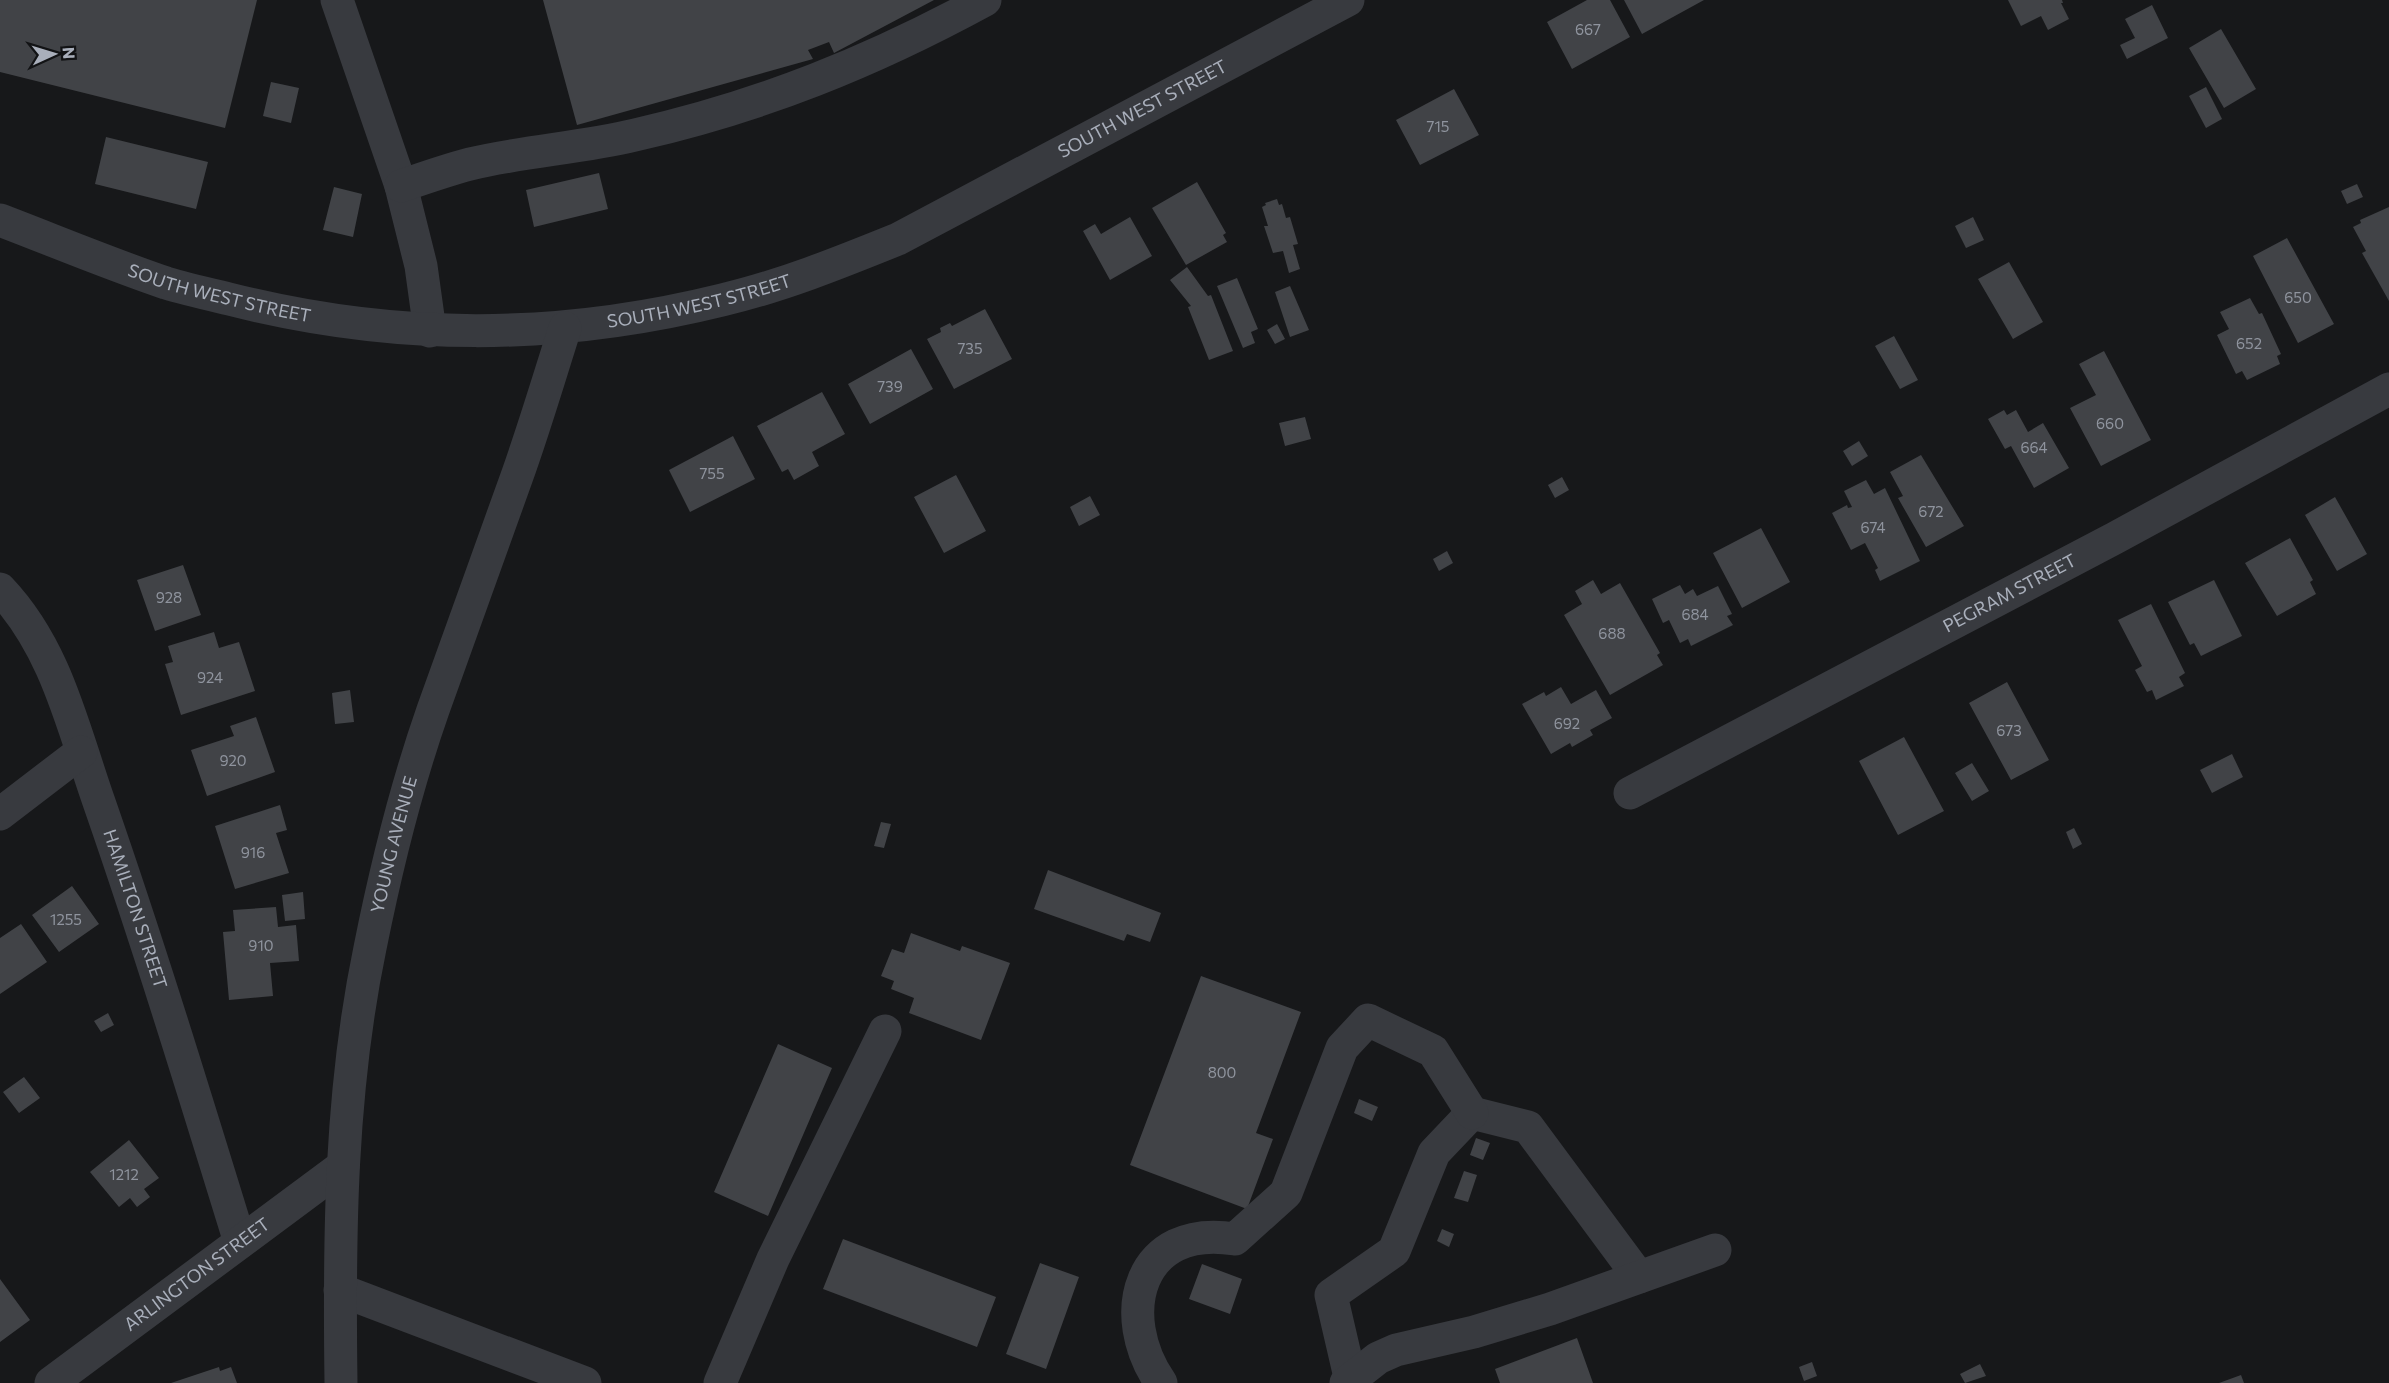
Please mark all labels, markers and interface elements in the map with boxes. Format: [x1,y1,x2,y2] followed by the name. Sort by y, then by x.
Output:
[1575,20,1601,38] house number: 667
[24,24,84,84] north arrow
[60,46,79,60] text: N
[1054,54,1230,162] street label: SOUTH WEST STREET
[1427,117,1449,135] house number: 715
[125,258,313,326] street label: SOUTH WEST STREET
[606,269,794,332] street label: SOUTH WEST STREET
[2284,288,2312,306] house number: 650
[2236,334,2262,352] house number: 652
[957,339,983,357] house number: 735
[877,377,903,395] house number: 739
[2096,414,2124,432] house number: 660
[2020,438,2048,456] house number: 664
[699,464,725,482] house number: 755
[1918,502,1944,520] house number: 672
[1860,518,1886,536] house number: 674
[1939,548,2080,636] street label: PEGRAM STREET
[156,588,182,606] house number: 928
[1681,605,1709,623] house number: 684
[1598,624,1626,642] house number: 688
[197,668,223,686] house number: 924
[1554,714,1580,732] house number: 692
[1996,721,2022,739] house number: 673
[219,751,247,769] house number: 920
[366,773,421,915] street label: YOUNG AVENUE
[99,826,172,991] street label: HAMILTON STREET
[241,843,265,861] house number: 916
[50,910,82,928] house number: 1255
[248,936,274,954] house number: 910
[1208,1063,1236,1081] house number: 800
[109,1165,139,1183] house number: 1212
[119,1212,274,1335] street label: ARLINGTON STREET

